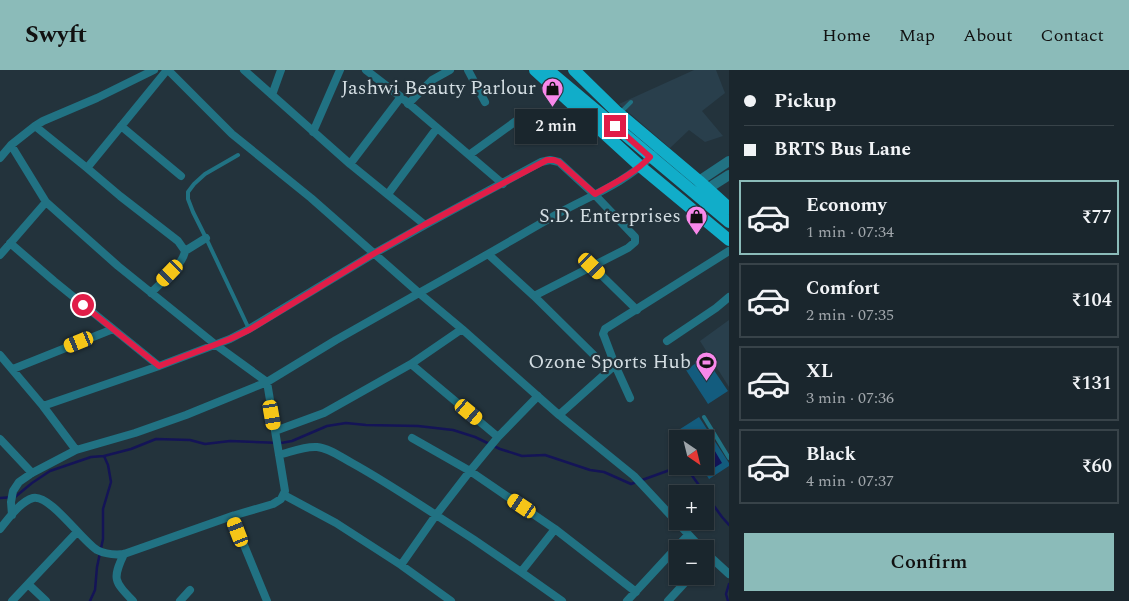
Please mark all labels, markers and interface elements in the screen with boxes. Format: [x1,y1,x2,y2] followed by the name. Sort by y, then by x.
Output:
[25,17,87,53] text: Swyft
[822,22,871,49] text: Home
[899,22,935,49] text: Map
[963,22,1013,49] text: About
[1041,22,1104,49] text: Contact
[341,73,536,103] place label: Jashwi Beauty Parlour
[540,76,564,107] shop icon: Jashwi Beauty Parlour
[774,87,836,116] text: Pickup
[515,108,598,144] callout: 2 min
[535,114,577,138] text: 2 min
[604,115,626,137] route end
[774,135,911,164] text: BRTS Bus Lane
[806,191,887,220] text: Economy
[746,195,791,240] icon: car
[539,201,681,231] place label: S.D. Enterprises
[1081,203,1112,232] text: ₹77
[685,204,709,235] shop icon: S.D. Enterprises
[806,220,894,244] text: 1 min · 07:34
[575,250,608,282] car
[154,257,185,289] car
[806,274,880,303] text: Comfort
[746,278,791,323] icon: car
[1071,286,1112,315] text: ₹104
[72,294,94,316] route start
[806,303,894,327] text: 2 min · 07:35
[62,329,95,355] car
[528,347,691,377] place label: Ozone Sports Hub
[695,350,719,381] sports icon: Ozone Sports Hub
[806,357,833,386] text: XL
[746,361,791,406] icon: car
[1071,369,1112,398] text: ₹131
[806,386,894,410] text: 3 min · 07:36
[452,397,485,427] car
[262,399,281,431] car
[669,430,714,475] north arrow
[669,430,714,585] map controls
[806,440,856,469] text: Black
[746,444,791,489] icon: car
[1081,452,1112,481] text: ₹60
[806,469,894,493] text: 4 min · 07:37
[669,485,714,530] button: +
[505,491,538,521] car
[225,515,250,549] car
[744,533,1114,591] button: Confirm
[669,540,714,585] button: −

